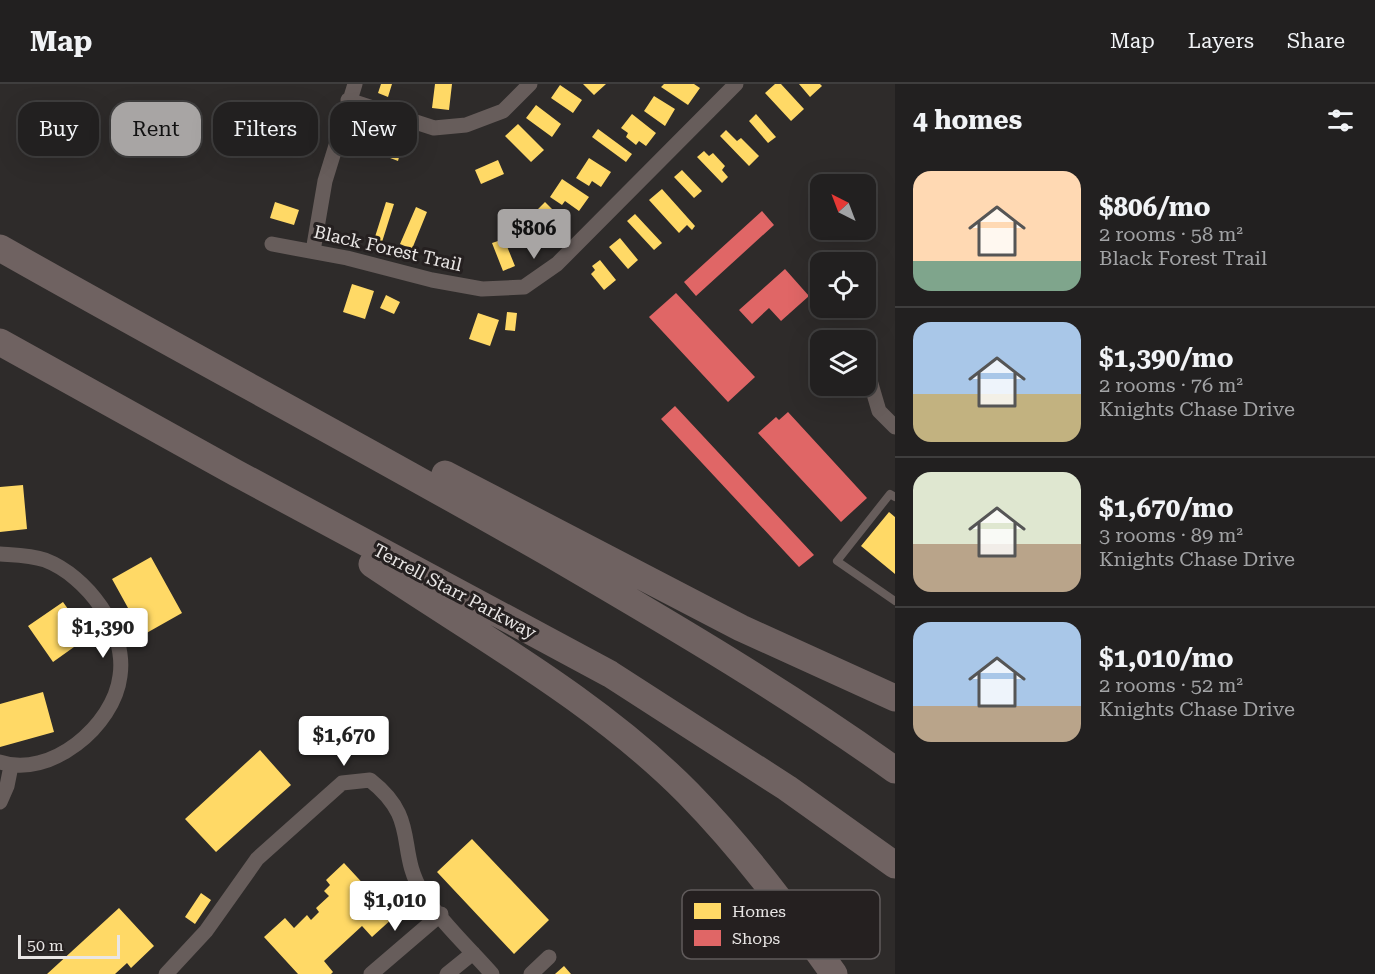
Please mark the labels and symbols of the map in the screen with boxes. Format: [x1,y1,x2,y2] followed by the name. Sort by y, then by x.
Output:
[810,174,876,240] north arrow
[498,209,570,260] pin: $806
[312,221,465,275] street label: Black Forest Trail
[370,539,540,643] street label: Terrell Starr Parkway
[54,608,152,659] pin: $1,390
[295,716,393,767] pin: $1,670
[346,881,444,932] pin: $1,010
[682,890,880,959] legend
[732,902,786,921] text: Homes
[732,929,781,948] text: Shops
[18,932,120,960] scale bar

